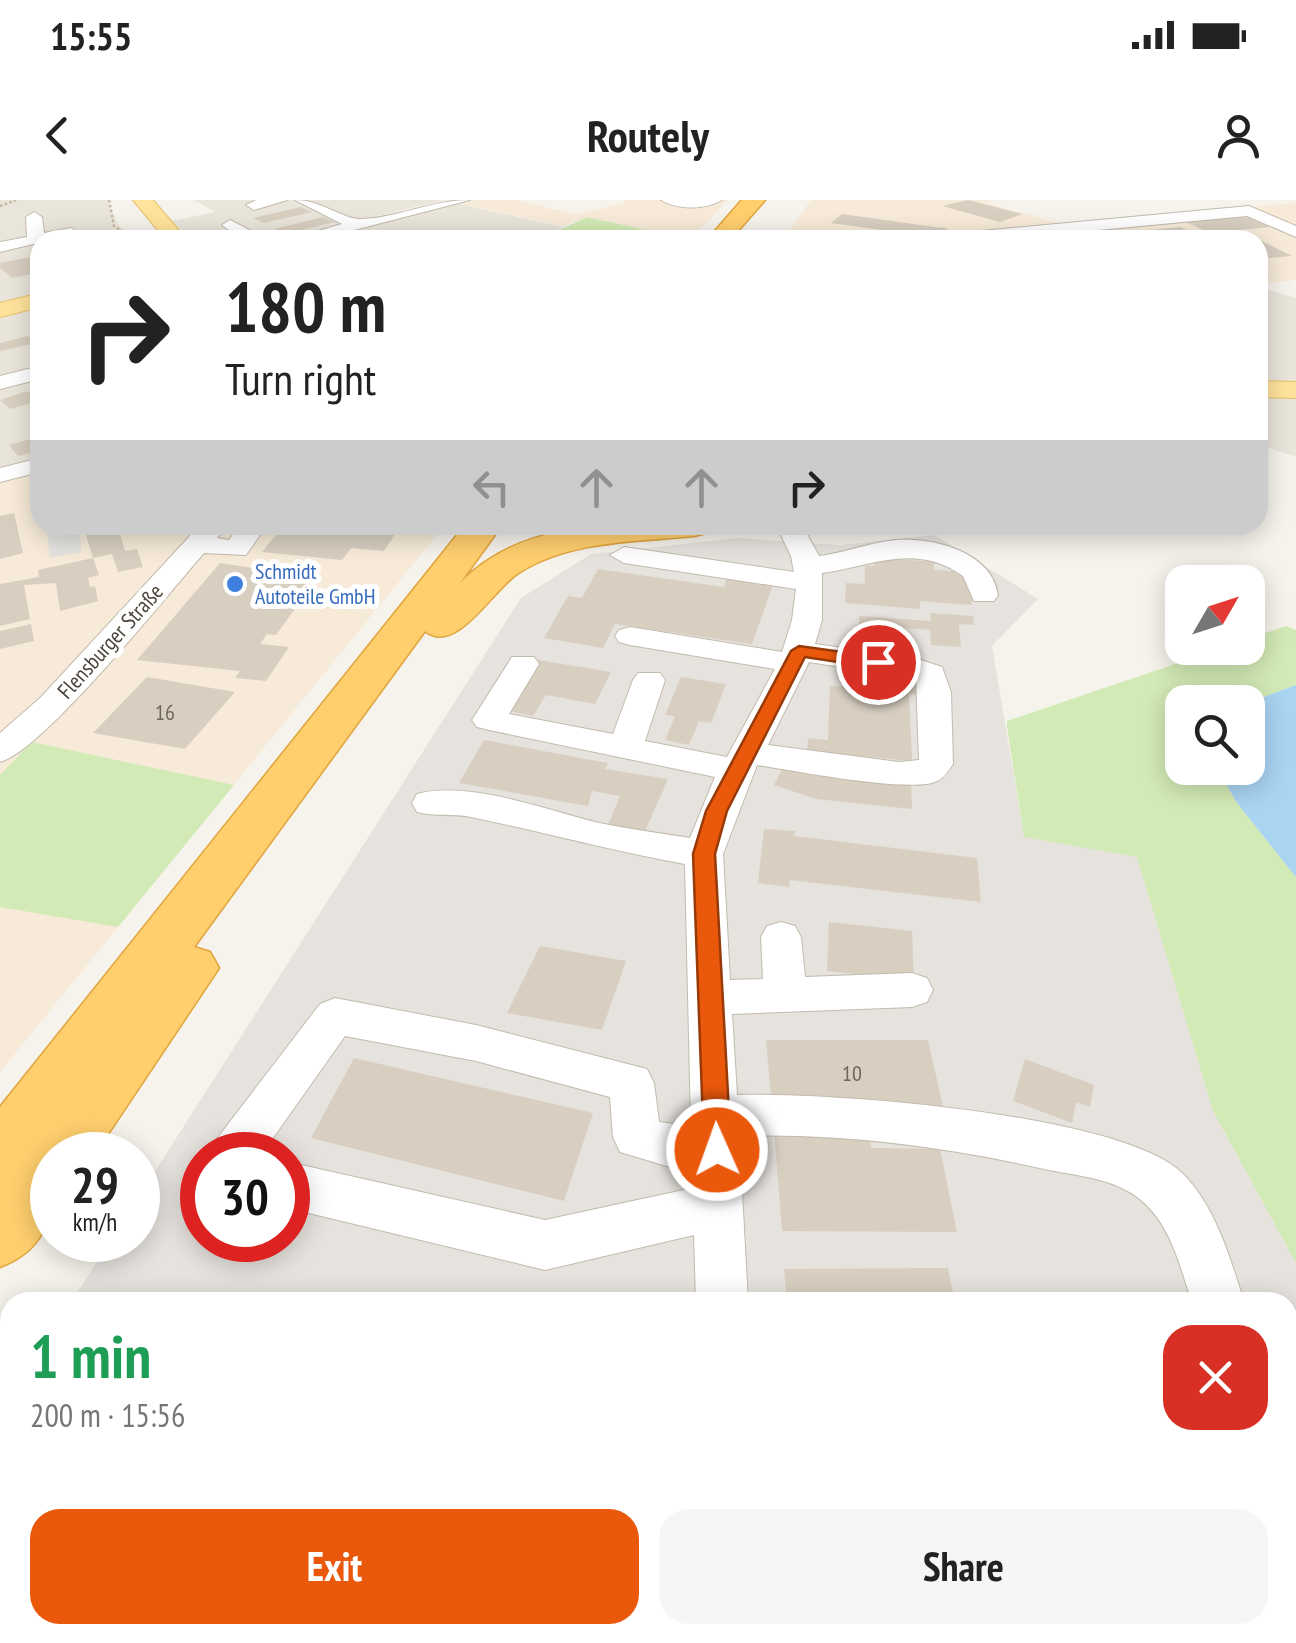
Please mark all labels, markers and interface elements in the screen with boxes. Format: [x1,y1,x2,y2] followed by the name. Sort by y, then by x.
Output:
[50,11,132,60] text: 15:55
[587,106,709,164] text: Routely
[30,108,85,163] icon: back
[1211,108,1266,163] icon: person
[225,261,386,351] text: 180 m
[60,270,190,400] icon: right
[225,349,376,407] text: Turn right
[464,460,519,515] icon: left
[569,460,624,515] icon: ahead
[674,460,729,515] icon: ahead
[779,460,834,515] icon: right
[255,557,375,610] place label: Schmidt Autoteile GmbH
[1165,565,1265,665] north arrow
[1165,565,1265,785] map controls
[224,573,246,595] marker: Schmidt Autoteile GmbH
[51,578,169,704] street label: Flensburger Straße
[836,620,921,705] pin
[851,635,906,690] icon: arrive
[1165,685,1265,785] button: search
[155,698,175,726] house number: 16
[842,1059,862,1087] house number: 10
[665,1098,769,1202] position arrow
[180,1132,310,1262] speed limit sign: 30
[71,1152,119,1217] text: 29
[73,1206,117,1238] text: km/h
[30,1317,151,1395] text: 1 min
[1163,1325,1268,1430] button: close
[30,1394,185,1436] text: 200 m · 15:56
[30,1509,639,1624] button: Exit
[659,1509,1268,1624] button: Share

